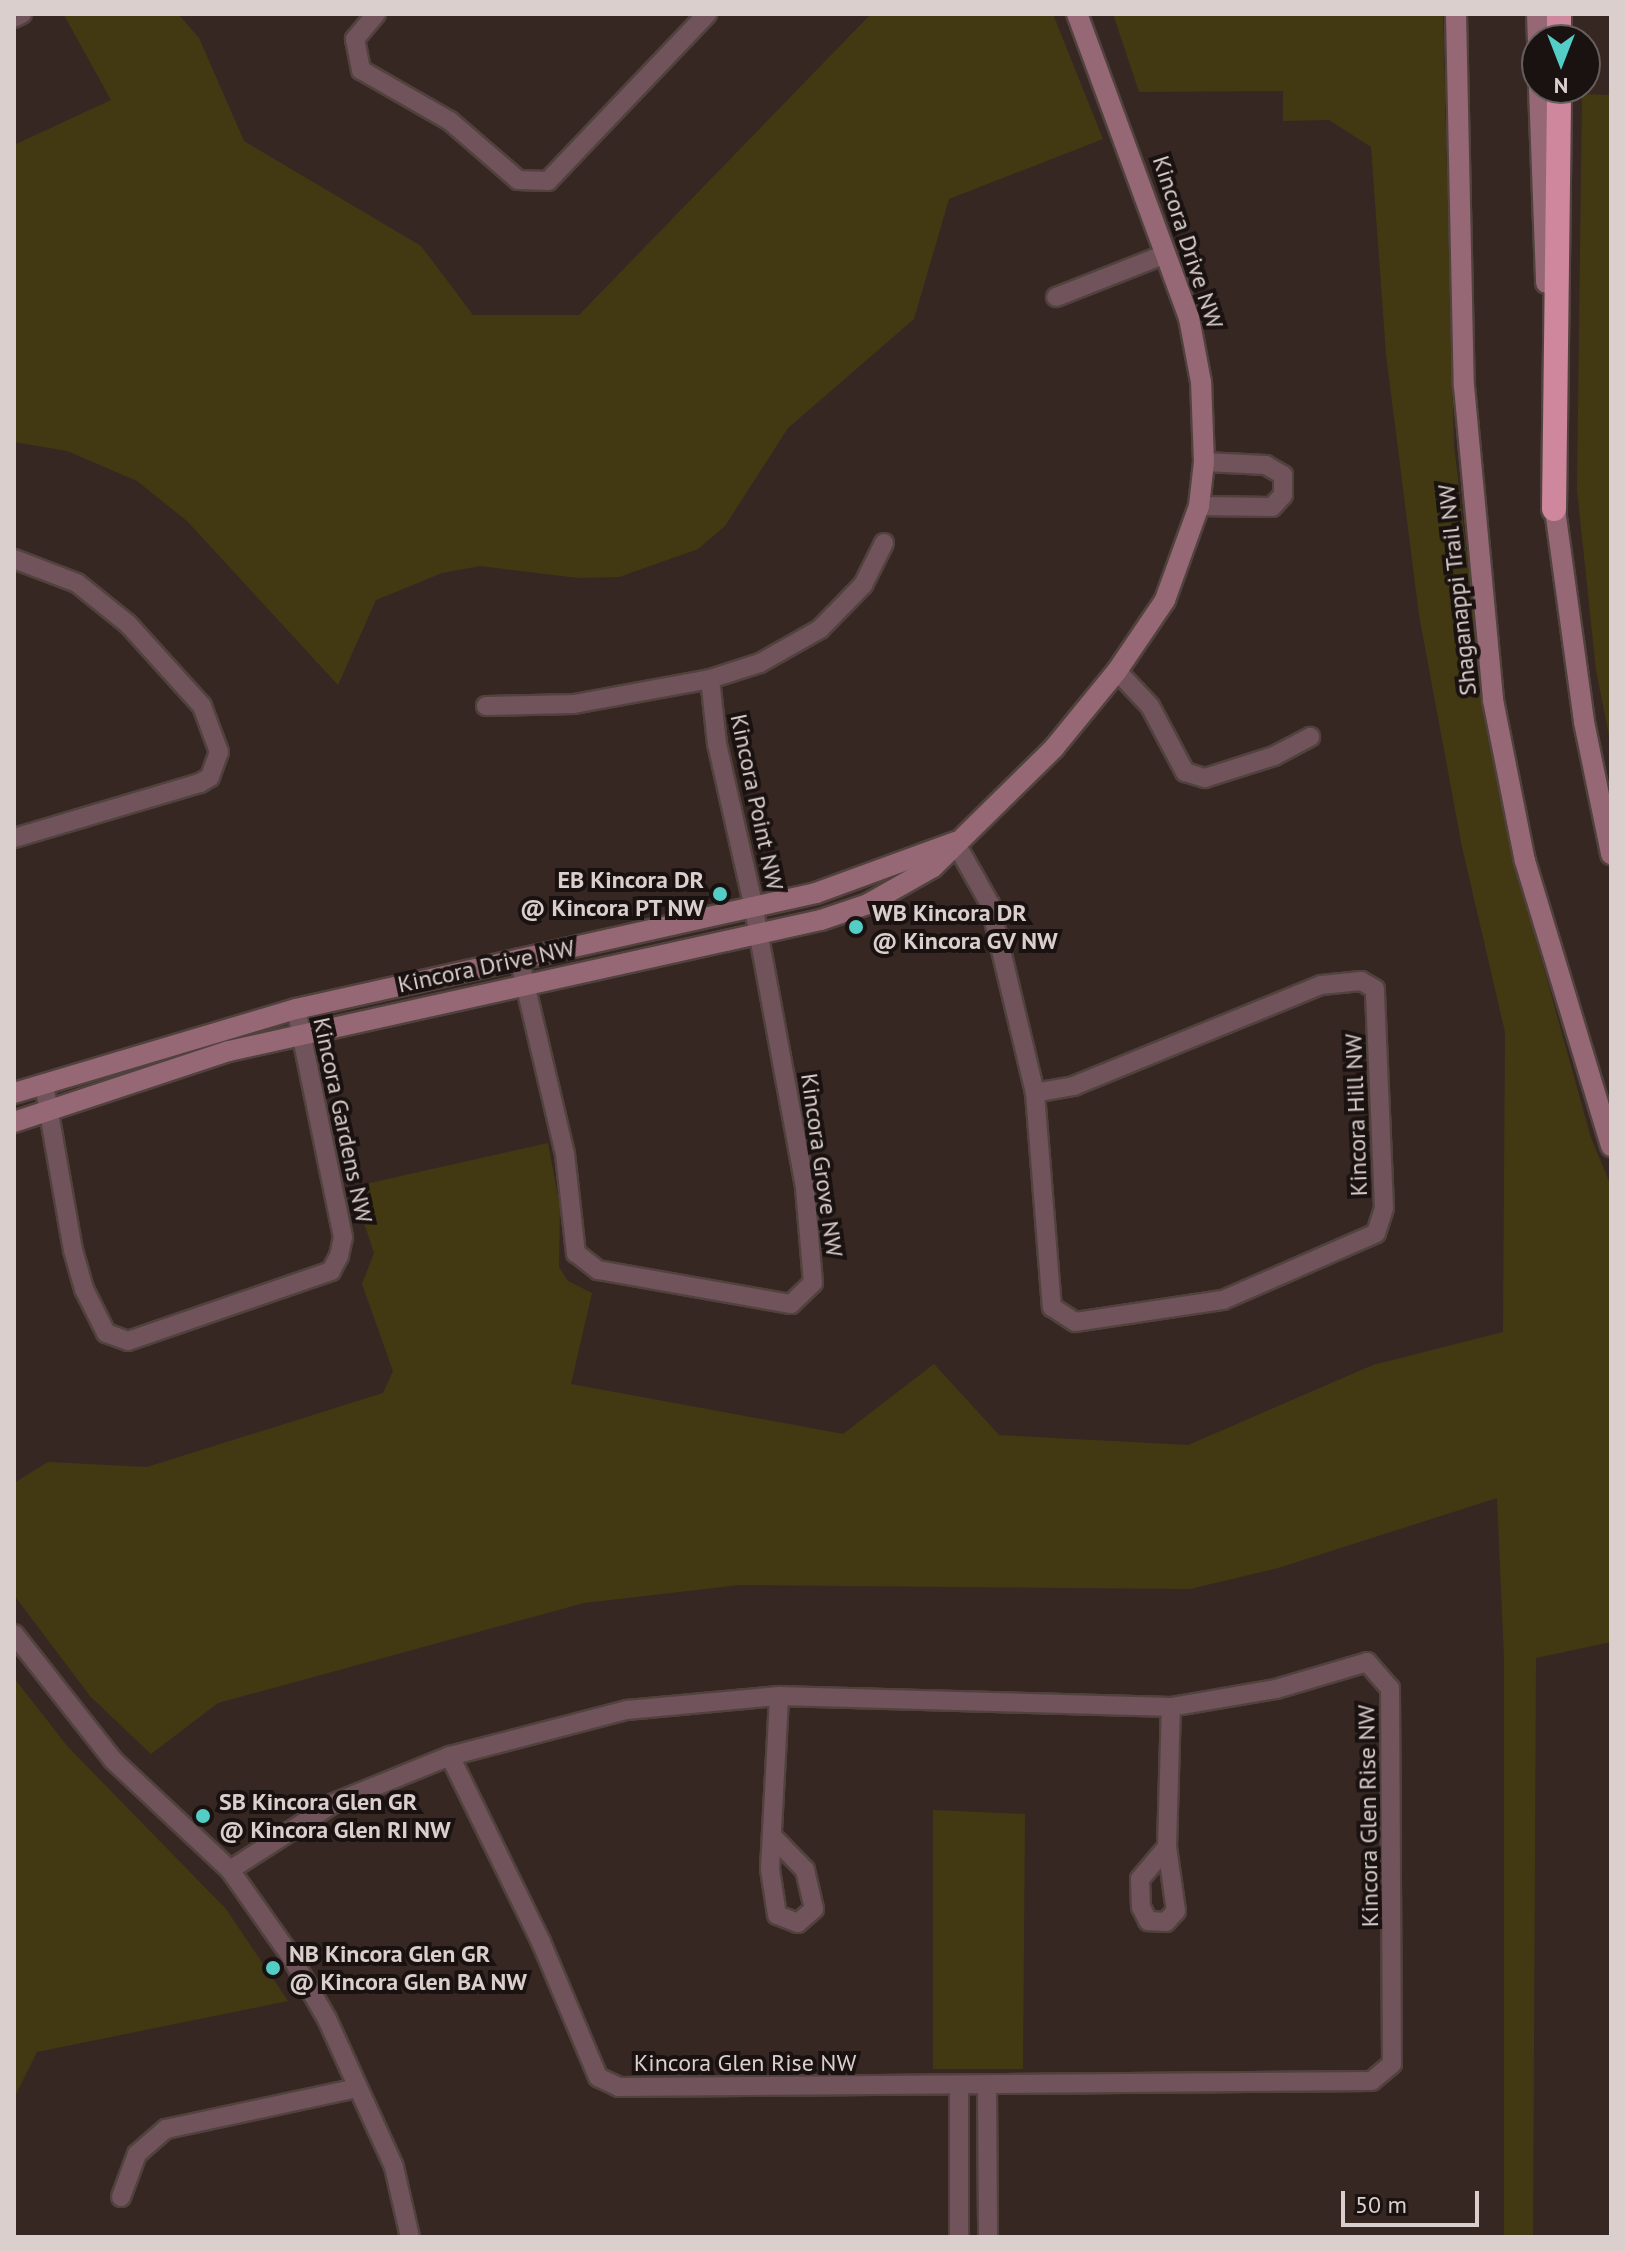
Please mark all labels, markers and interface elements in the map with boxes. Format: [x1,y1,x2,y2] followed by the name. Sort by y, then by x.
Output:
[1521,24,1601,104] north arrow
[1554,72,1568,100] text: N
[1146,152,1230,332] street label: Kincora Drive NW
[1432,483,1482,697] street label: Shaganappi Trail NW
[724,711,790,893] street label: Kincora Point NW
[519,866,704,922] place label: EB Kincora DR @ Kincora PT NW
[711,885,729,903] marker: EB Kincora DR @ Kincora PT NW
[872,899,1059,955] place label: WB Kincora DR @ Kincora GV NW
[847,918,865,936] marker: WB Kincora DR @ Kincora GV NW
[395,933,577,999] street label: Kincora Drive NW
[307,1015,379,1225] street label: Kincora Gardens NW
[1339,1033,1373,1197] street label: Kincora Hill NW
[795,1071,849,1259] street label: Kincora Grove NW
[1352,1704,1384,1928] street label: Kincora Glen Rise NW
[219,1788,451,1844] place label: SB Kincora Glen GR @ Kincora Glen RI NW
[194,1807,212,1825] marker: SB Kincora Glen GR @ Kincora Glen RI NW
[289,1940,528,1996] place label: NB Kincora Glen GR @ Kincora Glen BA NW
[264,1959,282,1977] marker: NB Kincora Glen GR @ Kincora Glen BA NW
[634,2049,856,2077] street label: Kincora Glen Rise NW
[1345,2175,1483,2225] scale bar
[1355,2189,1407,2220] text: 50 m

